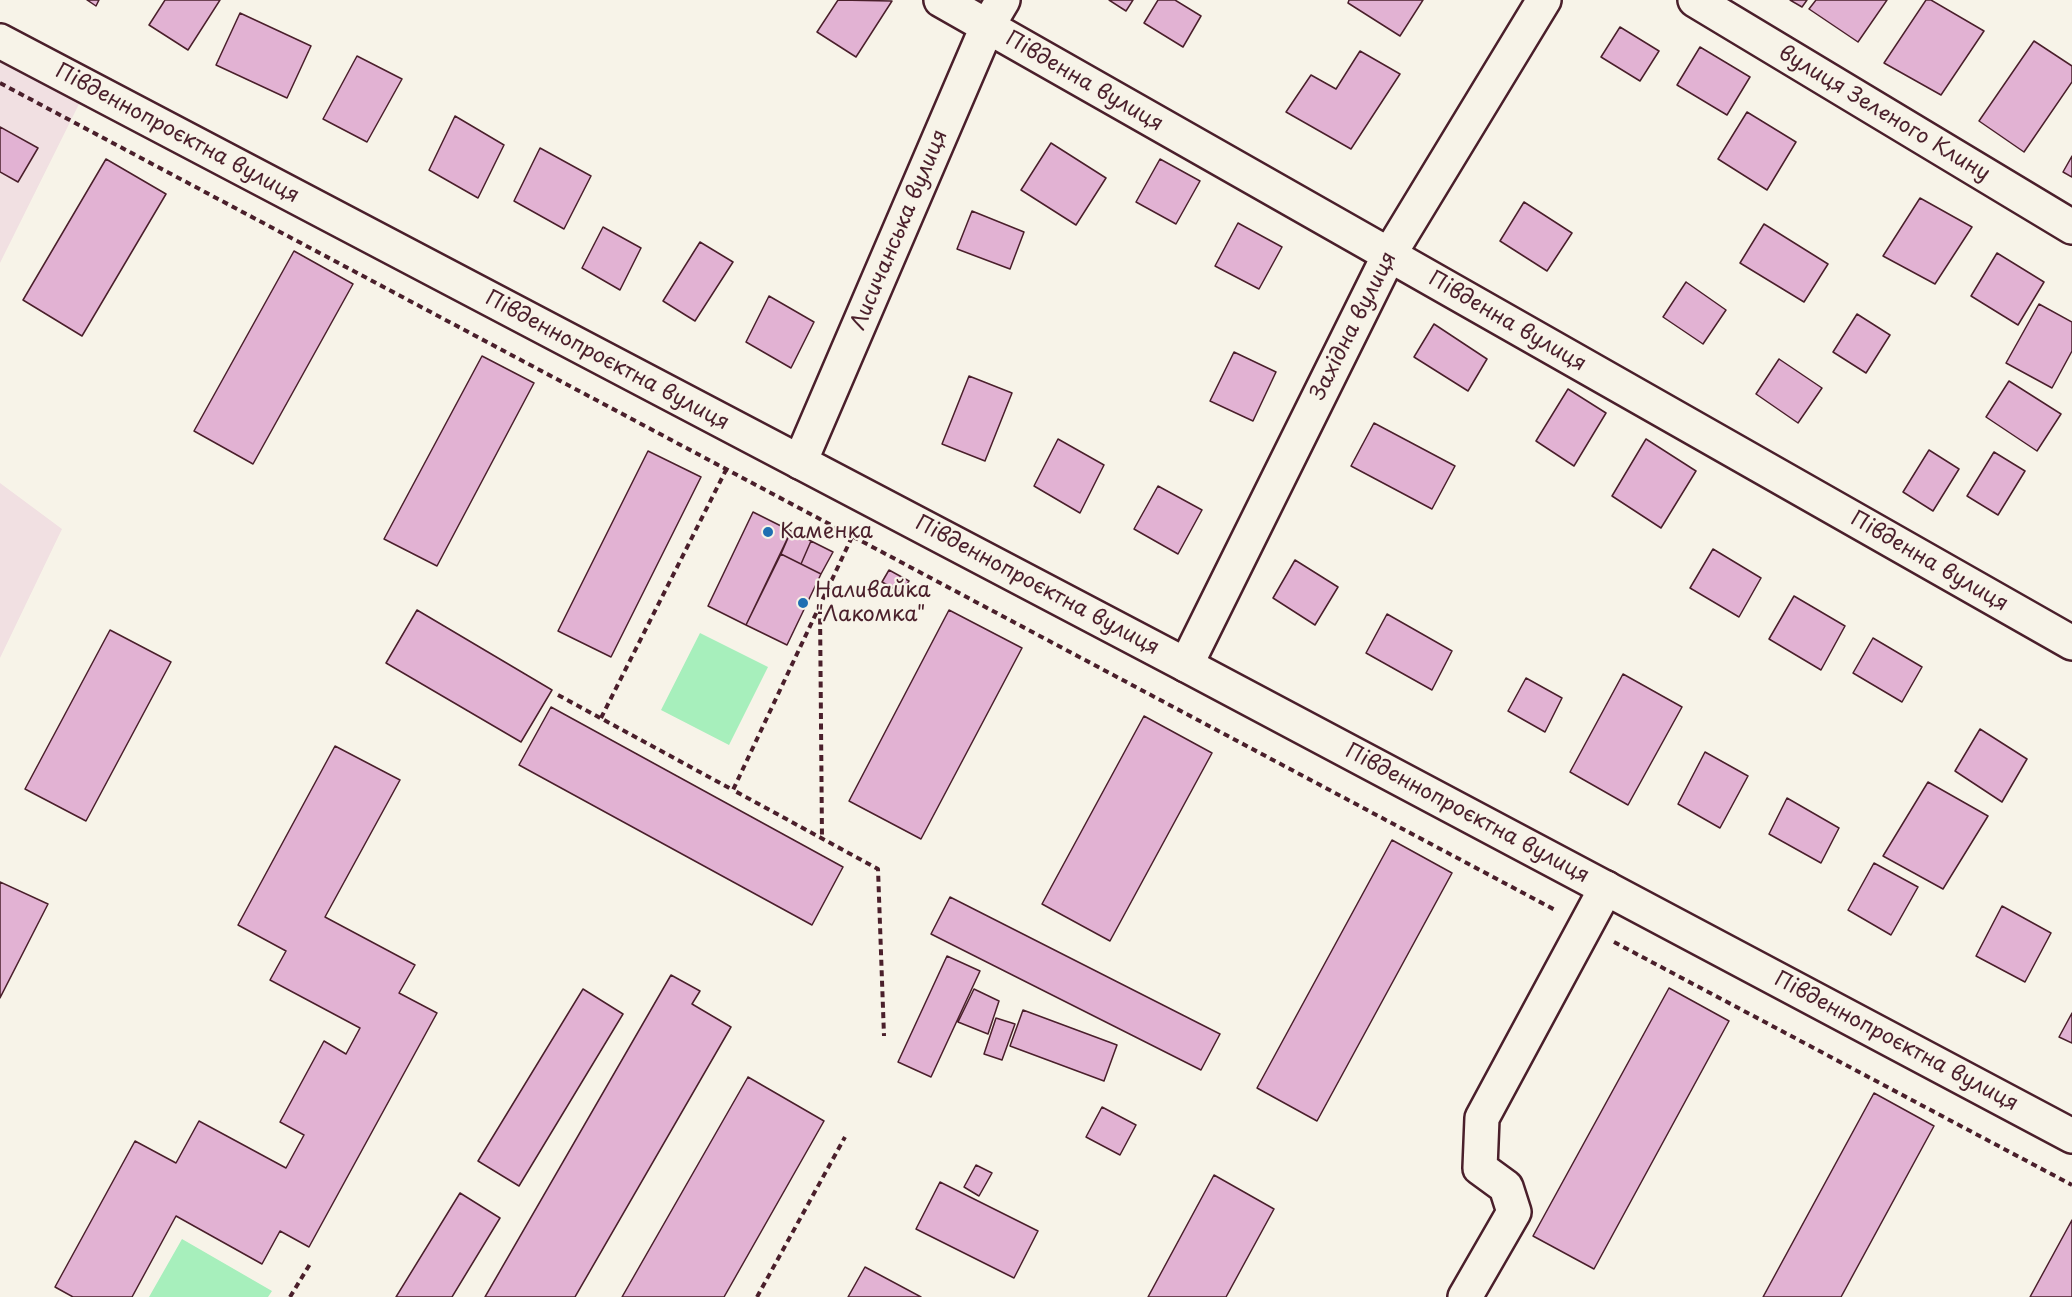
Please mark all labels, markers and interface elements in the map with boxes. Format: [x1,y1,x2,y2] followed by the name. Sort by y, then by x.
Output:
[1001,27,1167,137] street label: Південна вулиця
[1774,41,1994,187] street label: вулиця Зеленого Клину
[51,59,303,209] street label: Південнопроєктна вулиця
[846,126,954,334] street label: Лисичанська вулиця
[1306,248,1402,404] street label: Західна вулиця
[1424,267,1590,377] street label: Південна вулиця
[481,286,733,436] street label: Південнопроєктна вулиця
[1846,507,2012,617] street label: Південна вулиця
[911,511,1163,661] street label: Південнопроєктна вулиця
[780,519,873,545] place label: Каменка
[761,525,775,539] marker: Каменка
[815,578,931,628] place label: Наливайка "Лакомка"
[796,596,810,610] marker: Наливайка "Лакомка"
[1341,739,1593,889] street label: Південнопроєктна вулиця
[1770,967,2022,1117] street label: Південнопроєктна вулиця

